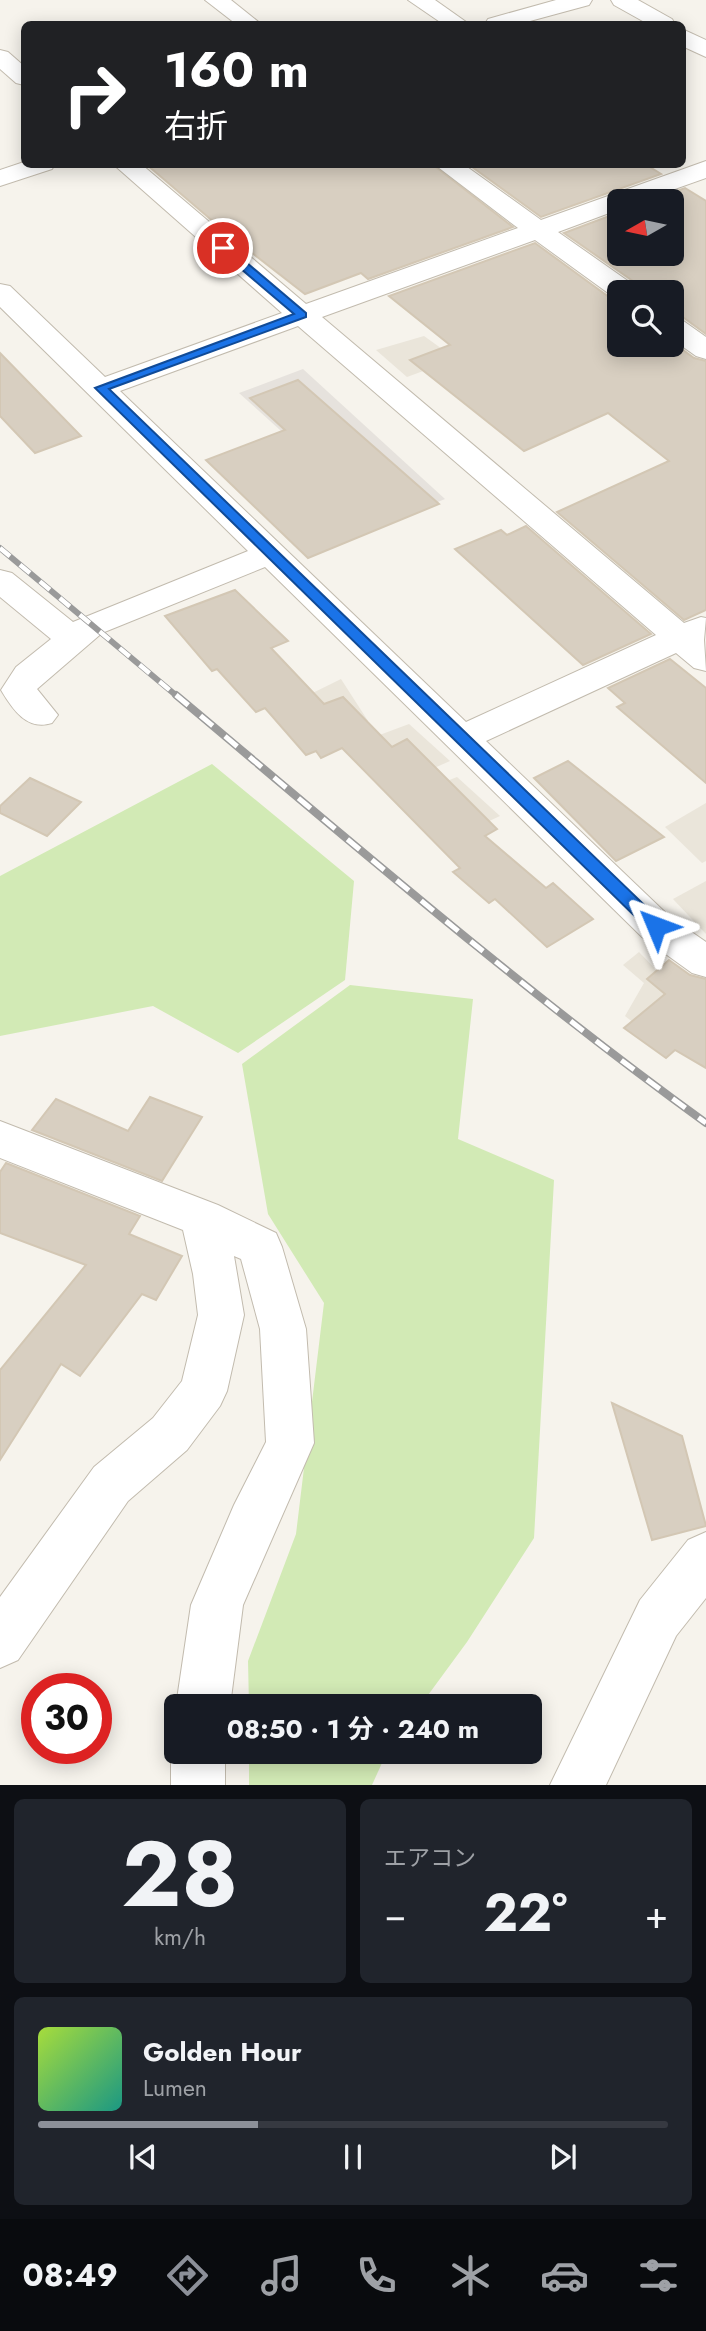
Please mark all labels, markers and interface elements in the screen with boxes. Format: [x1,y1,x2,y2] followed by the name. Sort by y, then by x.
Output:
[164,35,309,105] text: 160 m
[49,49,140,140] icon: right
[164,103,228,149] text: 右折
[607,189,684,266] north arrow
[607,189,684,357] map controls
[193,218,253,278] pin
[204,229,242,267] icon: arrive
[607,280,684,357] button: search
[619,889,693,963] position arrow
[21,1673,112,1764] speed limit sign: 30
[227,1710,479,1748] text: 08:50 · 1 分 · 240 m
[122,1809,238,1940] text: 28
[384,1841,476,1875] text: エアコン
[484,1875,567,1951] text: 22°
[384,1887,406,1942] text: −
[645,1887,668,1942] text: +
[154,1920,206,1954] text: km/h
[143,2033,302,2071] text: Golden Hour
[143,2071,207,2105] text: Lumen
[124,2138,162,2176] icon: previous
[334,2138,372,2176] icon: pause
[544,2138,582,2176] icon: next
[163,2251,212,2300] icon: directions
[257,2251,306,2300] icon: music
[352,2251,401,2300] icon: phone
[446,2251,495,2300] icon: climate
[540,2251,589,2300] icon: car
[634,2251,683,2300] icon: filters
[23,2252,118,2298] text: 08:49

